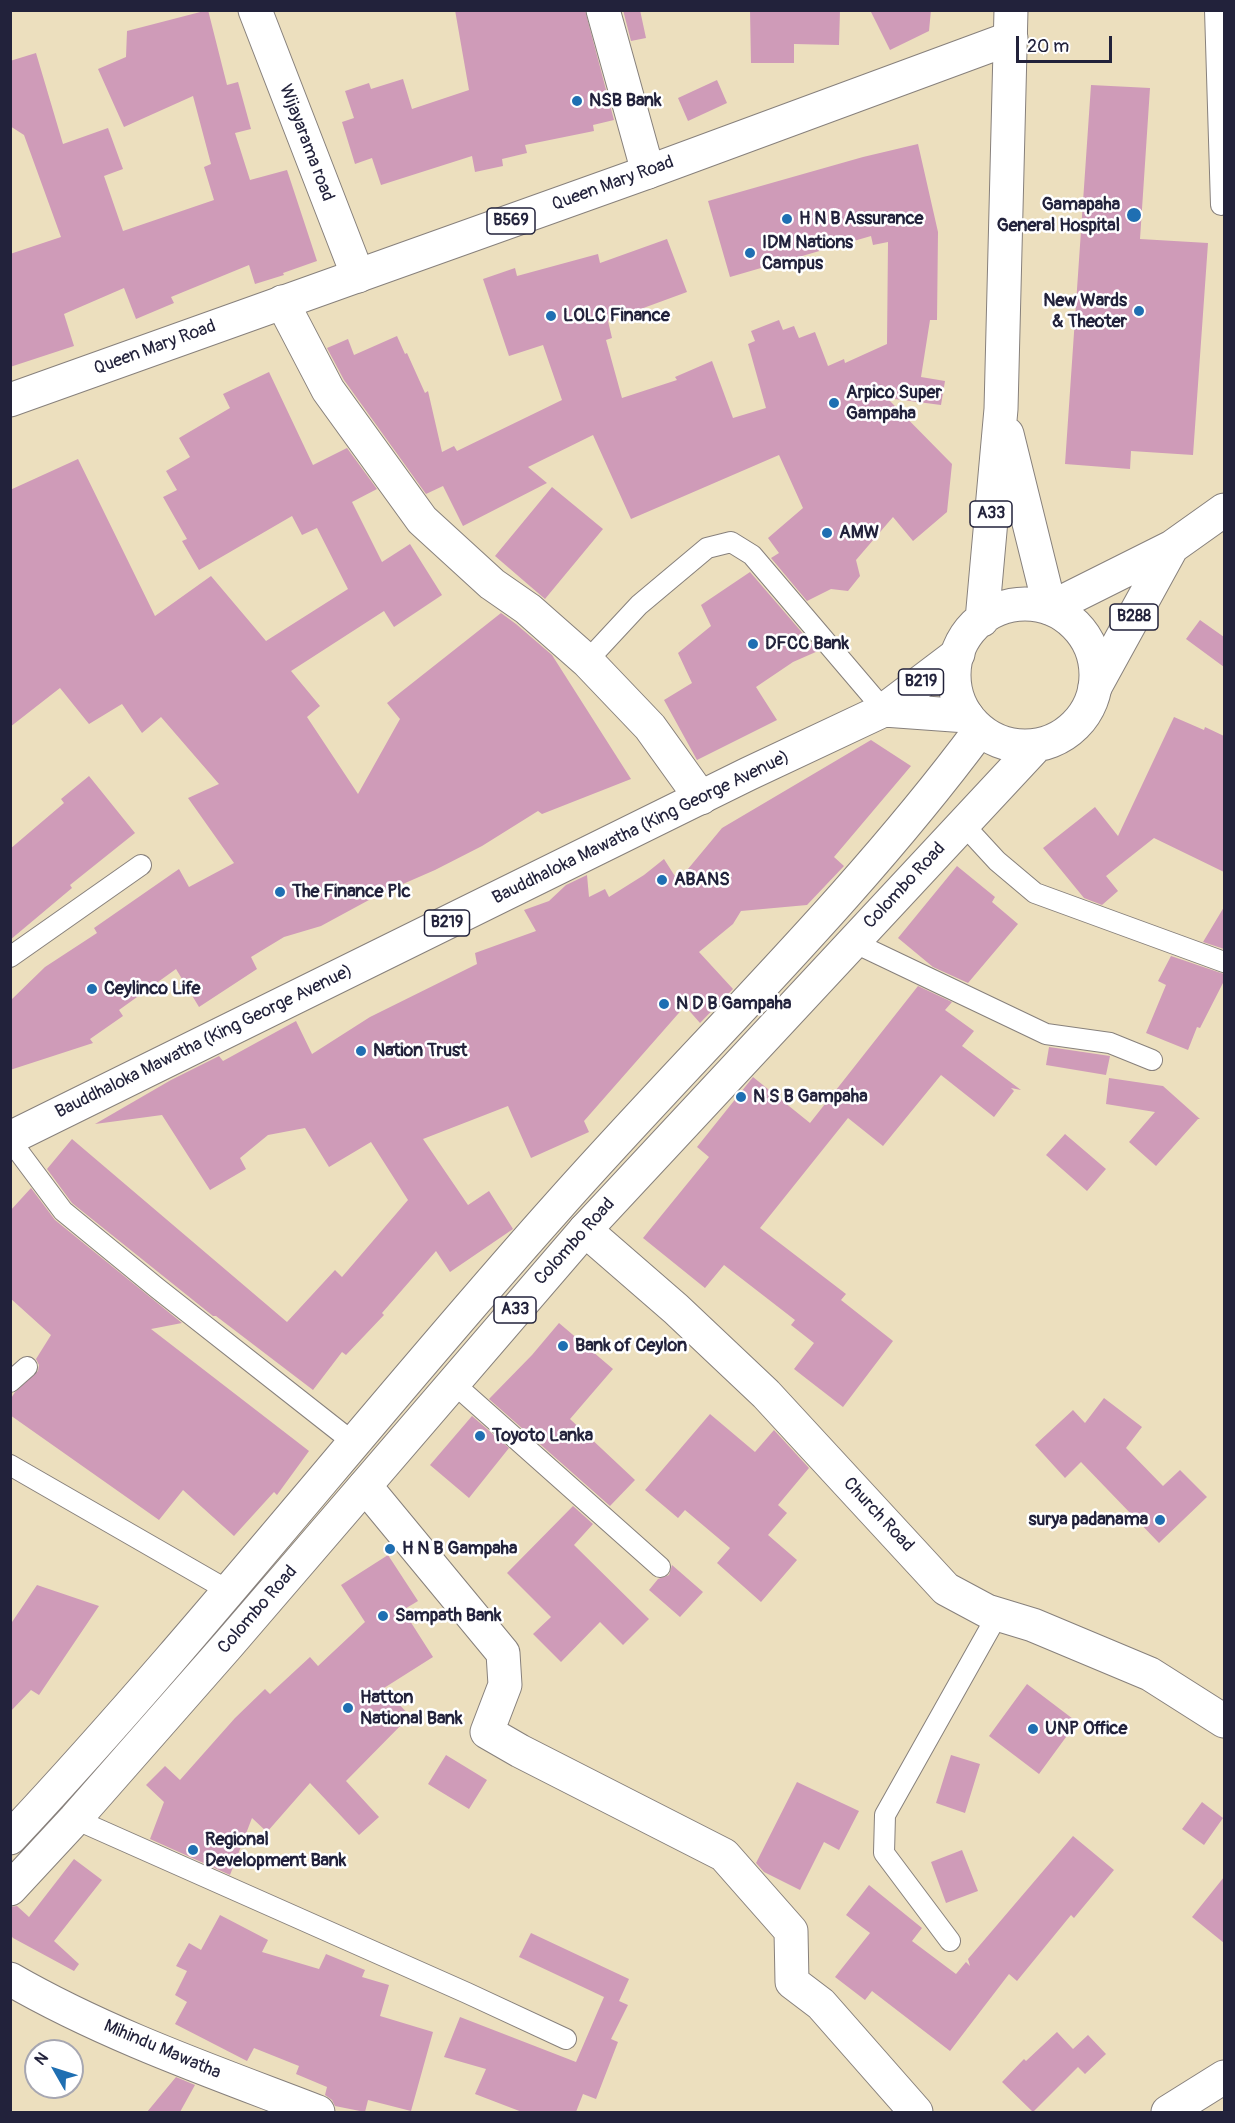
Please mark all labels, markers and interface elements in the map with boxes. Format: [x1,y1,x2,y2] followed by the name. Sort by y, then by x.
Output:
[1019,24,1115,62] scale bar
[1027,35,1069,58] text: 20 m
[274,81,338,205] street label: Wijayarama road
[589,90,661,112] place label: NSB Bank
[570,94,584,108] marker: NSB Bank
[549,152,677,216] street label: Queen Mary Road
[997,194,1120,236] place label: Gamapaha General Hospital
[1125,206,1143,224] marker: Gamapaha General Hospital
[487,208,535,234] road number: B569
[799,208,923,230] place label: H N B Assurance
[780,212,794,226] marker: H N B Assurance
[762,232,853,274] place label: IDM Nations Campus
[743,246,757,260] marker: IDM Nations Campus
[1043,290,1127,332] place label: New Wards & Theoter
[1132,304,1146,318] marker: New Wards & Theoter
[563,305,670,327] place label: LOLC Finance
[544,309,558,323] marker: LOLC Finance
[91,316,219,380] street label: Queen Mary Road
[846,382,942,424] place label: Arpico Super Gampaha
[827,396,841,410] marker: Arpico Super Gampaha
[970,501,1012,527] road number: A33
[839,522,879,544] place label: AMW
[820,526,834,540] marker: AMW
[1110,604,1158,630] road number: B288
[765,633,849,655] place label: DFCC Bank
[746,637,760,651] marker: DFCC Bank
[898,669,944,695] road number: B219
[489,746,793,910] street label: Bauddhaloka Mawatha (King George Avenue)
[860,838,950,934] street label: Colombo Road
[674,869,730,891] place label: ABANS
[655,873,669,887] marker: ABANS
[292,881,411,903] place label: The Finance Plc
[273,885,287,899] marker: The Finance Plc
[424,910,470,936] road number: B219
[52,960,356,1124] street label: Bauddhaloka Mawatha (King George Avenue)
[104,978,200,1000] place label: Ceylinco Life
[85,982,99,996] marker: Ceylinco Life
[676,993,791,1015] place label: N D B Gampaha
[657,997,671,1011] marker: N D B Gampaha
[373,1040,467,1062] place label: Nation Trust
[354,1044,368,1058] marker: Nation Trust
[753,1086,868,1108] place label: N S B Gampaha
[734,1090,748,1104] marker: N S B Gampaha
[530,1194,620,1290] street label: Colombo Road
[494,1297,536,1323] road number: A33
[575,1335,687,1357] place label: Bank of Ceylon
[556,1339,570,1353] marker: Bank of Ceylon
[492,1425,593,1447] place label: Toyoto Lanka
[473,1429,487,1443] marker: Toyoto Lanka
[838,1473,918,1557] street label: Church Road
[1028,1509,1148,1531] place label: surya padanama
[1153,1513,1167,1527] marker: surya padanama
[402,1538,517,1560] place label: H N B Gampaha
[383,1542,397,1556] marker: H N B Gampaha
[214,1561,302,1659] street label: Colombo Road
[395,1605,501,1627] place label: Sampath Bank
[376,1609,390,1623] marker: Sampath Bank
[360,1687,462,1730] place label: Hatton National Bank
[341,1701,355,1715] marker: Hatton National Bank
[1045,1718,1127,1740] place label: UNP Office
[1026,1722,1040,1736] marker: UNP Office
[205,1829,346,1872] place label: Regional Development Bank
[186,1843,200,1857] marker: Regional Development Bank
[100,2016,224,2084] street label: Mihindu Mawatha
[24,2039,84,2099] north arrow
[30,2048,53,2069] text: N

